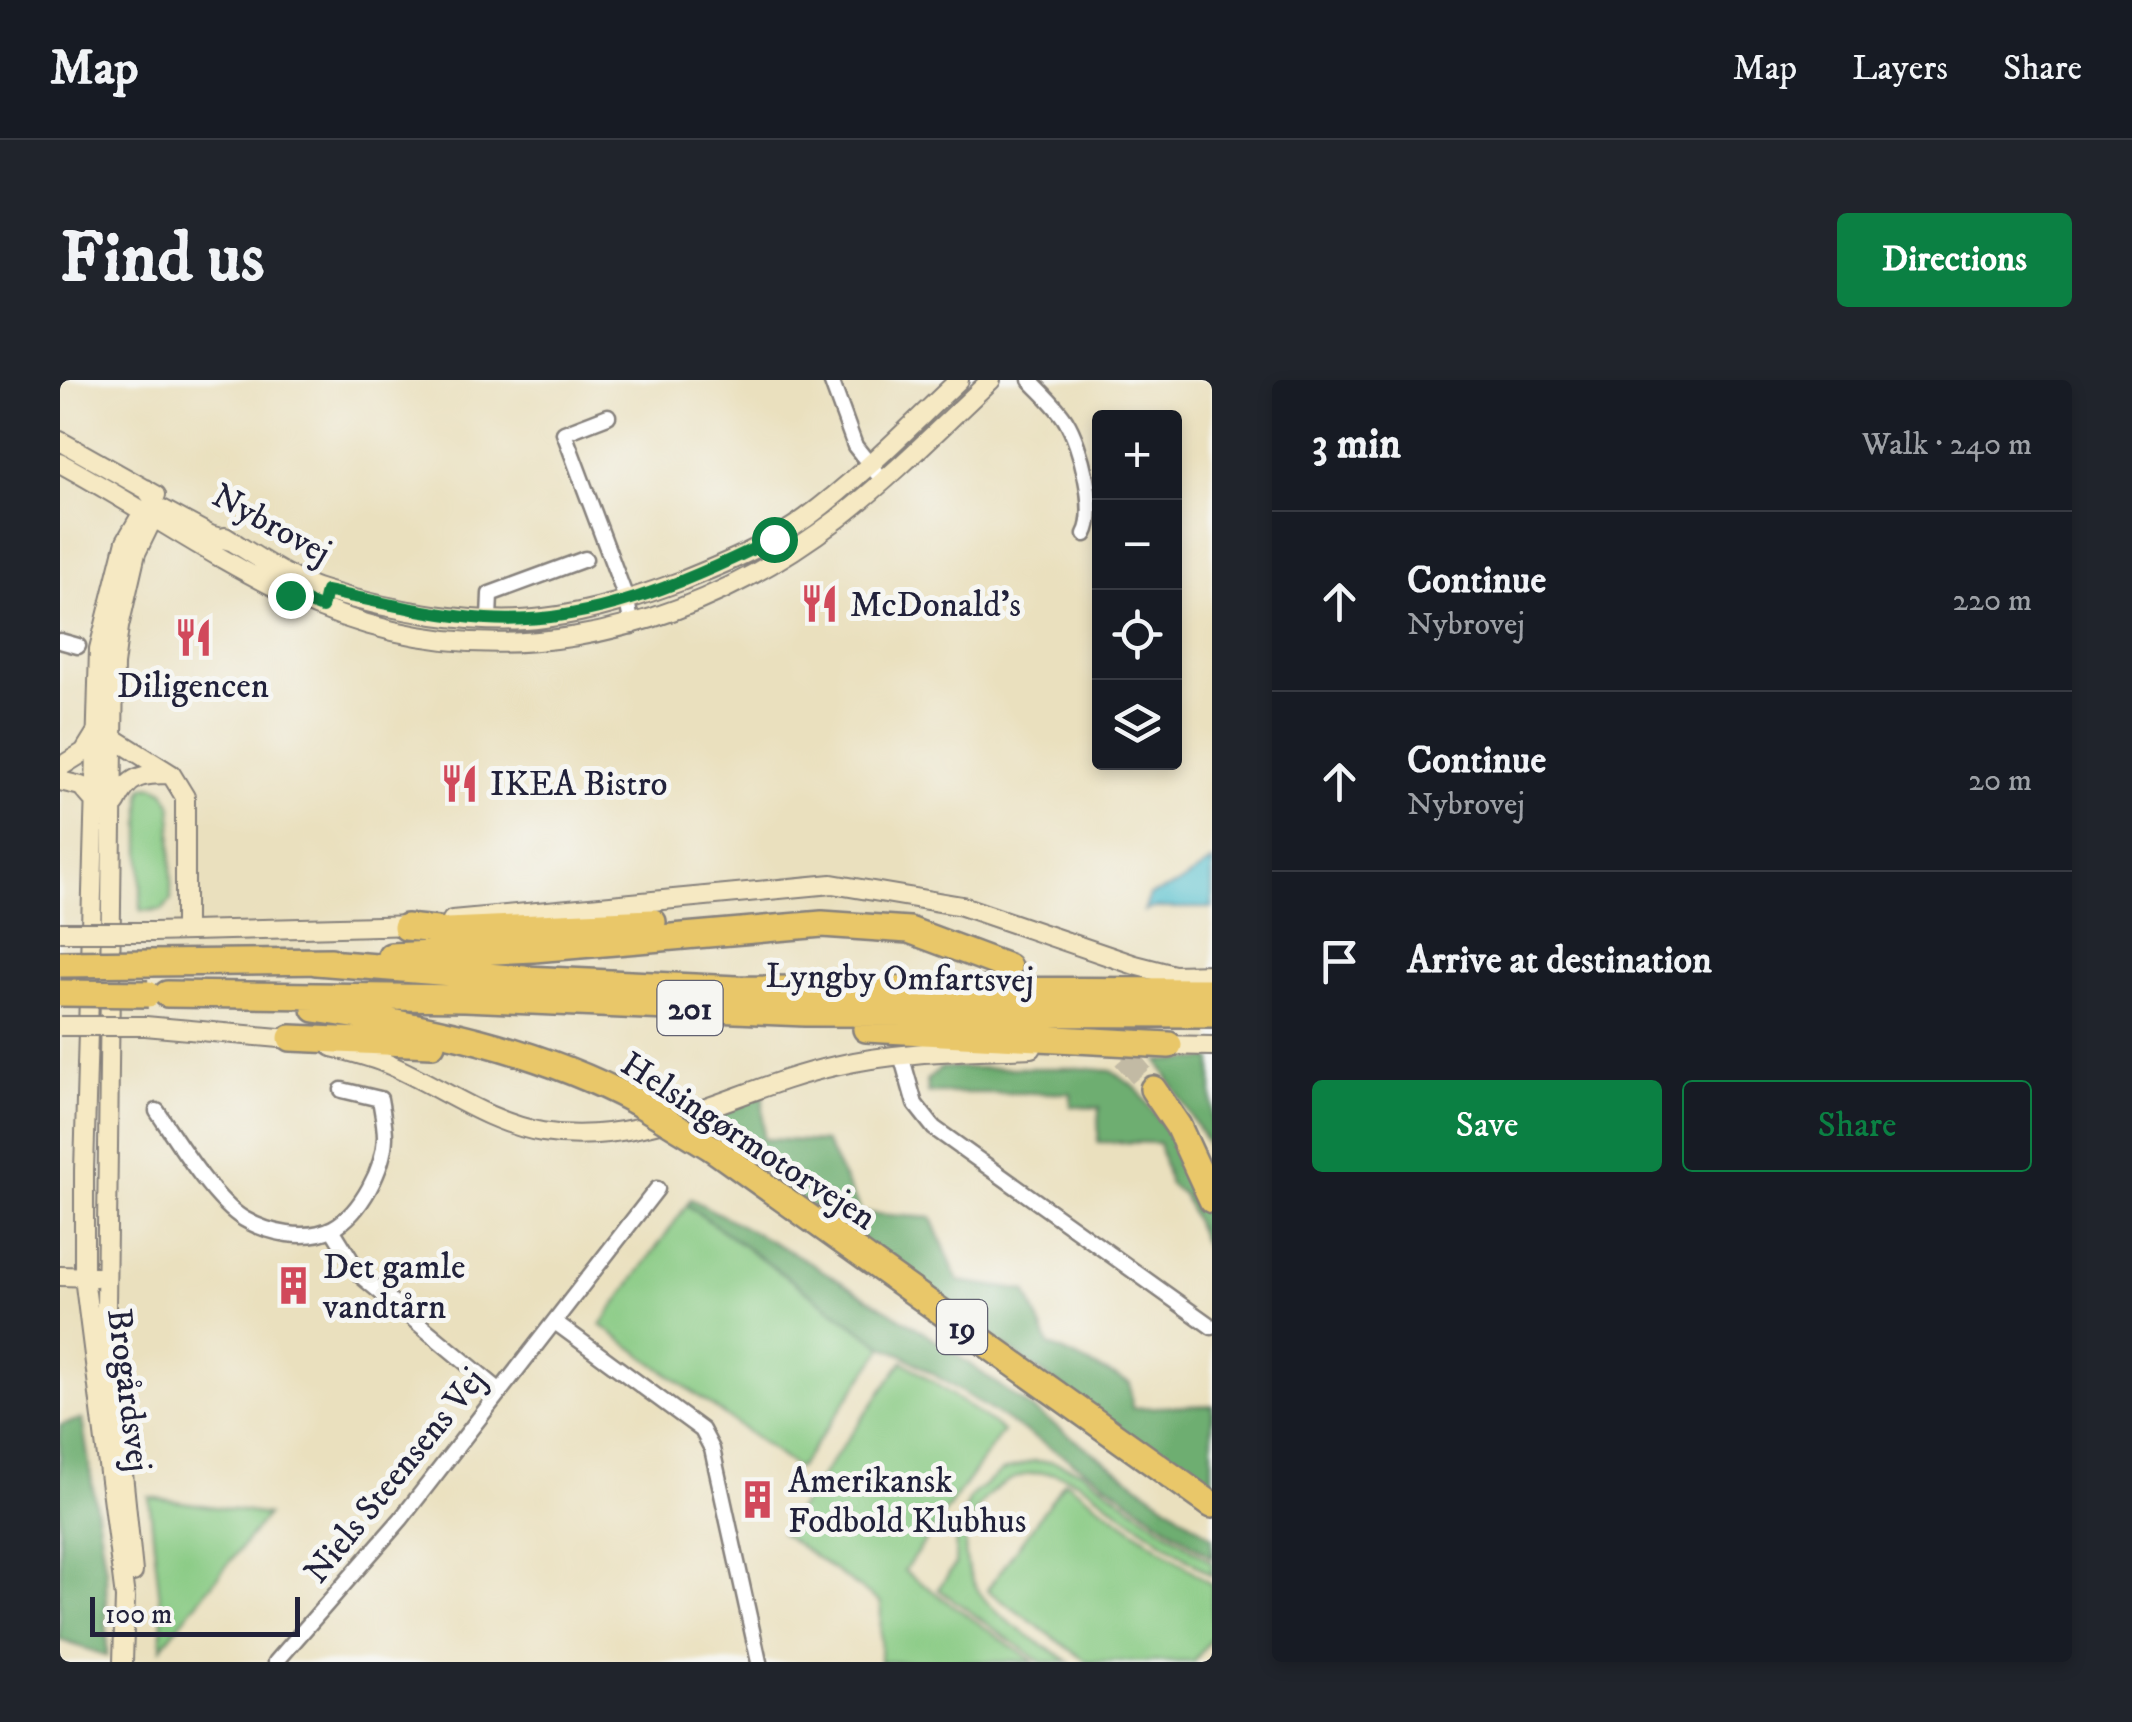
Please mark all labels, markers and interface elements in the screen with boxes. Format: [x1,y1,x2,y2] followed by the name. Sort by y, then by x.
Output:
[50,39,138,99] text: Map
[1733,47,1797,91] text: Map
[1852,47,1948,91] text: Layers
[2003,47,2082,91] text: Share
[1837,213,2072,307] button: Directions
[60,216,264,304] text: Find us
[1092,410,1182,770] map controls
[1092,410,1182,500] button: +
[1312,419,1401,471] text: 3 min
[1862,425,2032,465] text: Walk · 240 m
[204,474,338,575] street label: Nybrovej
[1092,500,1182,590] button: −
[752,517,798,563] route start
[1407,557,1546,605] text: Continue
[268,573,314,619] route end
[1312,574,1367,629] icon: ahead
[1952,581,2032,621] text: 220 m
[799,583,841,625] restaurant icon: McDonald's
[850,584,1021,628] place label: McDonald's
[1092,590,1182,680] button: locate
[1407,605,1525,645] text: Nybrovej
[172,617,214,659] restaurant icon: Diligencen
[117,665,269,709] place label: Diligencen
[1092,680,1182,770] button: layers
[1407,737,1546,785] text: Continue
[1312,754,1367,809] icon: ahead
[1968,761,2032,801] text: 20 m
[439,762,481,804] restaurant icon: IKEA Bistro
[490,763,668,807] place label: IKEA Bistro
[1407,785,1525,825] text: Nybrovej
[1312,934,1367,989] icon: arrive
[1407,937,1712,985] text: Arrive at destination
[765,955,1035,1003] street label: Lyngby Omfartsvej
[658,981,722,1035] road number: 201
[612,1043,884,1241] street label: Helsingørmotorvejen
[1312,1080,1662,1172] button: Save
[1682,1080,2032,1172] button: Share
[322,1246,465,1330] place label: Det gamle vandtårn
[272,1265,314,1307] building icon: Det gamle vandtårn
[937,1300,987,1354] road number: 19
[96,1306,160,1474] street label: Brogårdsvej
[295,1360,496,1593] street label: Niels Steensens Vej
[788,1460,1026,1544] place label: Amerikansk Fodbold Klubhus
[737,1479,779,1521] building icon: Amerikansk Fodbold Klubhus
[90,1592,300,1636] scale bar
[105,1597,172,1632] text: 100 m

